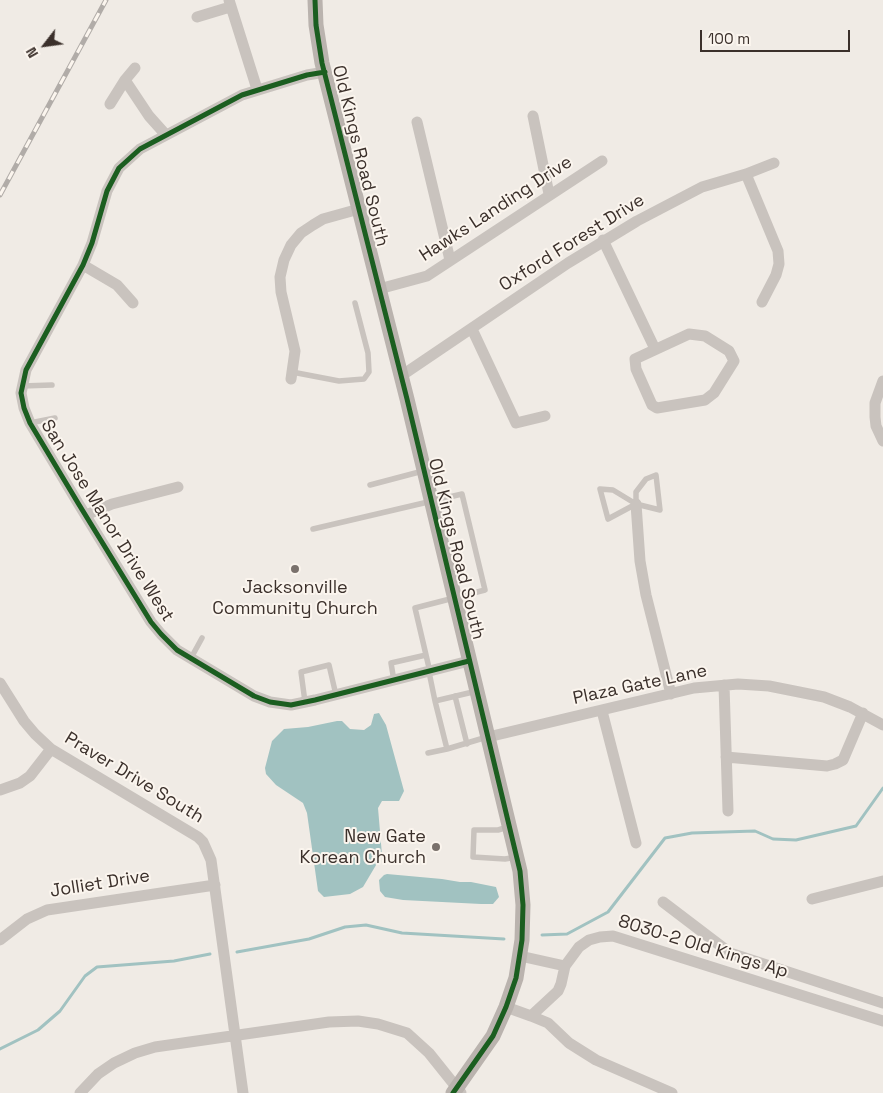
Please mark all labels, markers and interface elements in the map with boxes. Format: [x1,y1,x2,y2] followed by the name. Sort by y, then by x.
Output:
[20,20,70,70] north arrow
[703,20,853,52] scale bar
[708,29,750,48] text: 100 m
[22,44,42,61] text: N
[327,63,393,249] street label: Old Kings Road South
[416,152,576,266] street label: Hawks Landing Drive
[495,190,649,296] street label: Oxford Forest Drive
[36,416,178,626] street label: San Jose Manor Drive West
[423,456,489,642] street label: Old Kings Road South
[289,563,301,575] marker: Jacksonville Community Church
[212,577,378,620] place label: Jacksonville Community Church
[571,660,709,710] street label: Plaza Gate Lane
[60,728,208,828] street label: Praver Drive South
[299,826,426,869] place label: New Gate Korean Church
[430,841,442,853] marker: New Gate Korean Church
[48,865,152,903] street label: Jolliet Drive
[615,911,791,983] street label: 8030-2 Old Kings Ap

